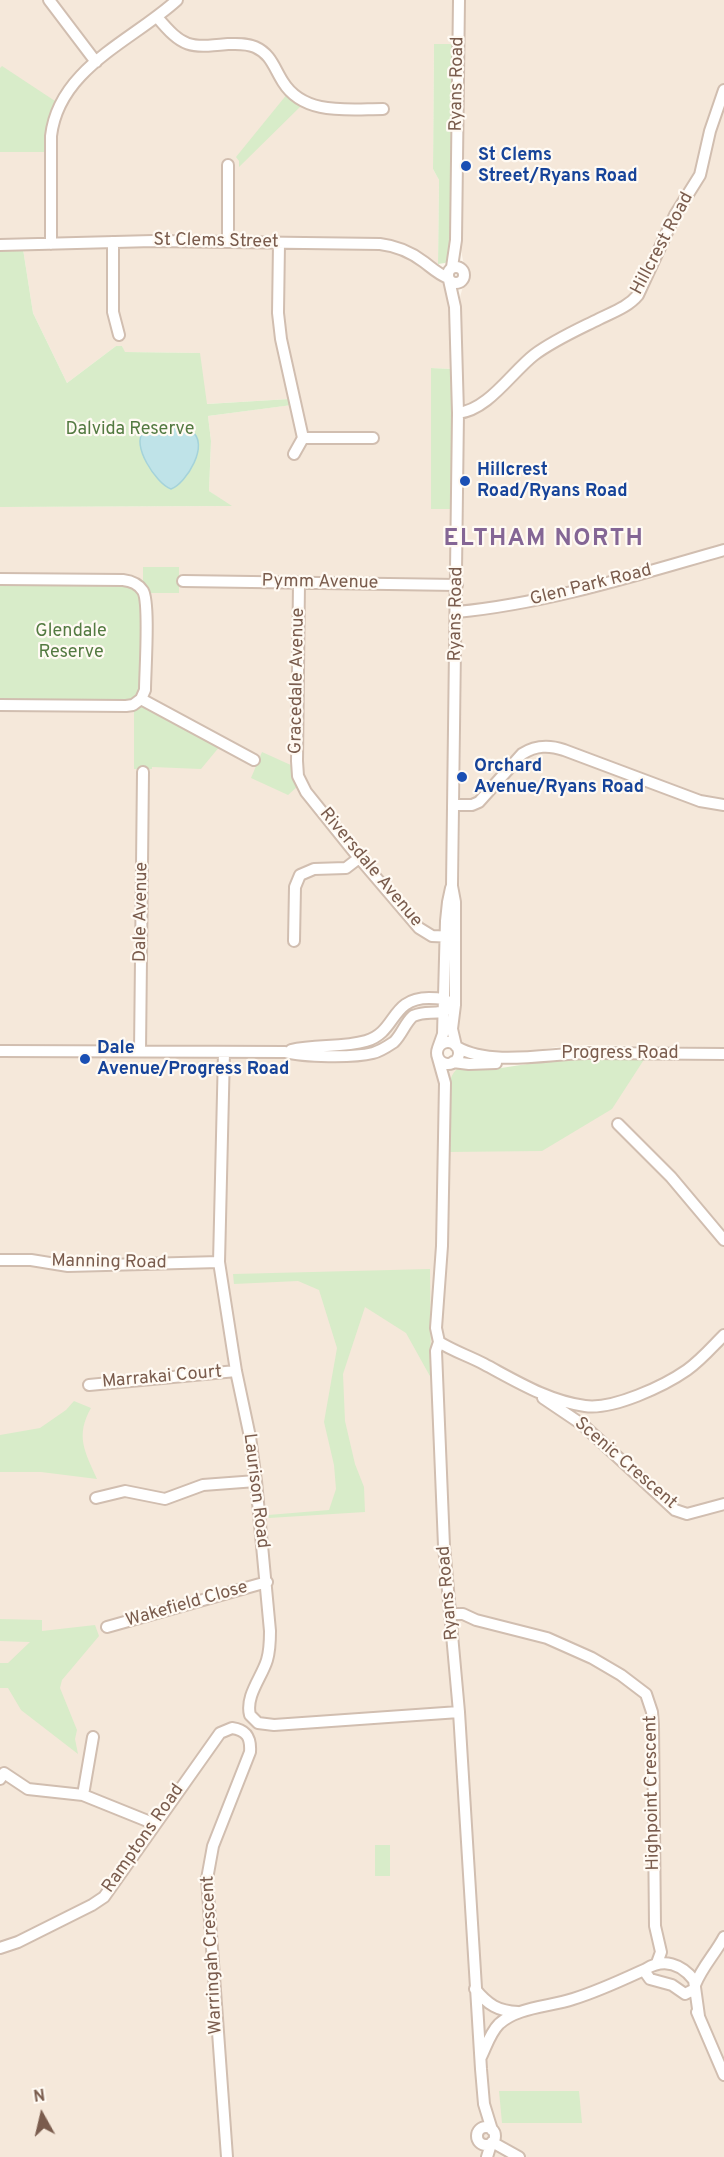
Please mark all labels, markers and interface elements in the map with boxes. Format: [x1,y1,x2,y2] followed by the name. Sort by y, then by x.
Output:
[446,36,470,132] street label: Ryans Road
[478,145,638,188] place label: St Clems Street/Ryans Road
[459,159,473,173] marker: St Clems Street/Ryans Road
[627,189,699,299] street label: Hillcrest Road
[153,230,279,254] street label: St Clems Street
[66,419,194,441] park label: Dalvida Reserve
[477,460,628,502] place label: Hillcrest Road/Ryans Road
[458,474,472,488] marker: Hillcrest Road/Ryans Road
[444,526,644,554] district label: ELTHAM NORTH
[528,560,654,612] street label: Glen Park Road
[445,566,469,662] street label: Ryans Road
[261,571,379,595] street label: Pymm Avenue
[286,608,310,754] street label: Gracedale Avenue
[35,621,107,664] park label: Glendale Reserve
[474,756,644,798] place label: Orchard Avenue/Ryans Road
[455,770,469,784] marker: Orchard Avenue/Ryans Road
[314,804,426,932] street label: Riversdale Avenue
[130,862,154,962] street label: Dale Avenue
[97,1038,289,1080] place label: Dale Avenue/Progress Road
[561,1043,679,1065] street label: Progress Road
[78,1052,92,1066] marker: Dale Avenue/Progress Road
[51,1251,167,1275] street label: Manning Road
[101,1362,223,1394] street label: Marrakai Court
[569,1414,681,1514] street label: Scenic Crescent
[237,1432,273,1550] street label: Laurison Road
[434,1545,464,1641] street label: Ryans Road
[123,1577,251,1633] street label: Wakefield Close
[641,1715,665,1871] street label: Highpoint Crescent
[98,1780,190,1898] street label: Ramptons Road
[198,1875,228,2035] street label: Warringah Crescent
[12,2085,72,2145] north arrow
[32,2086,47,2108] text: N

